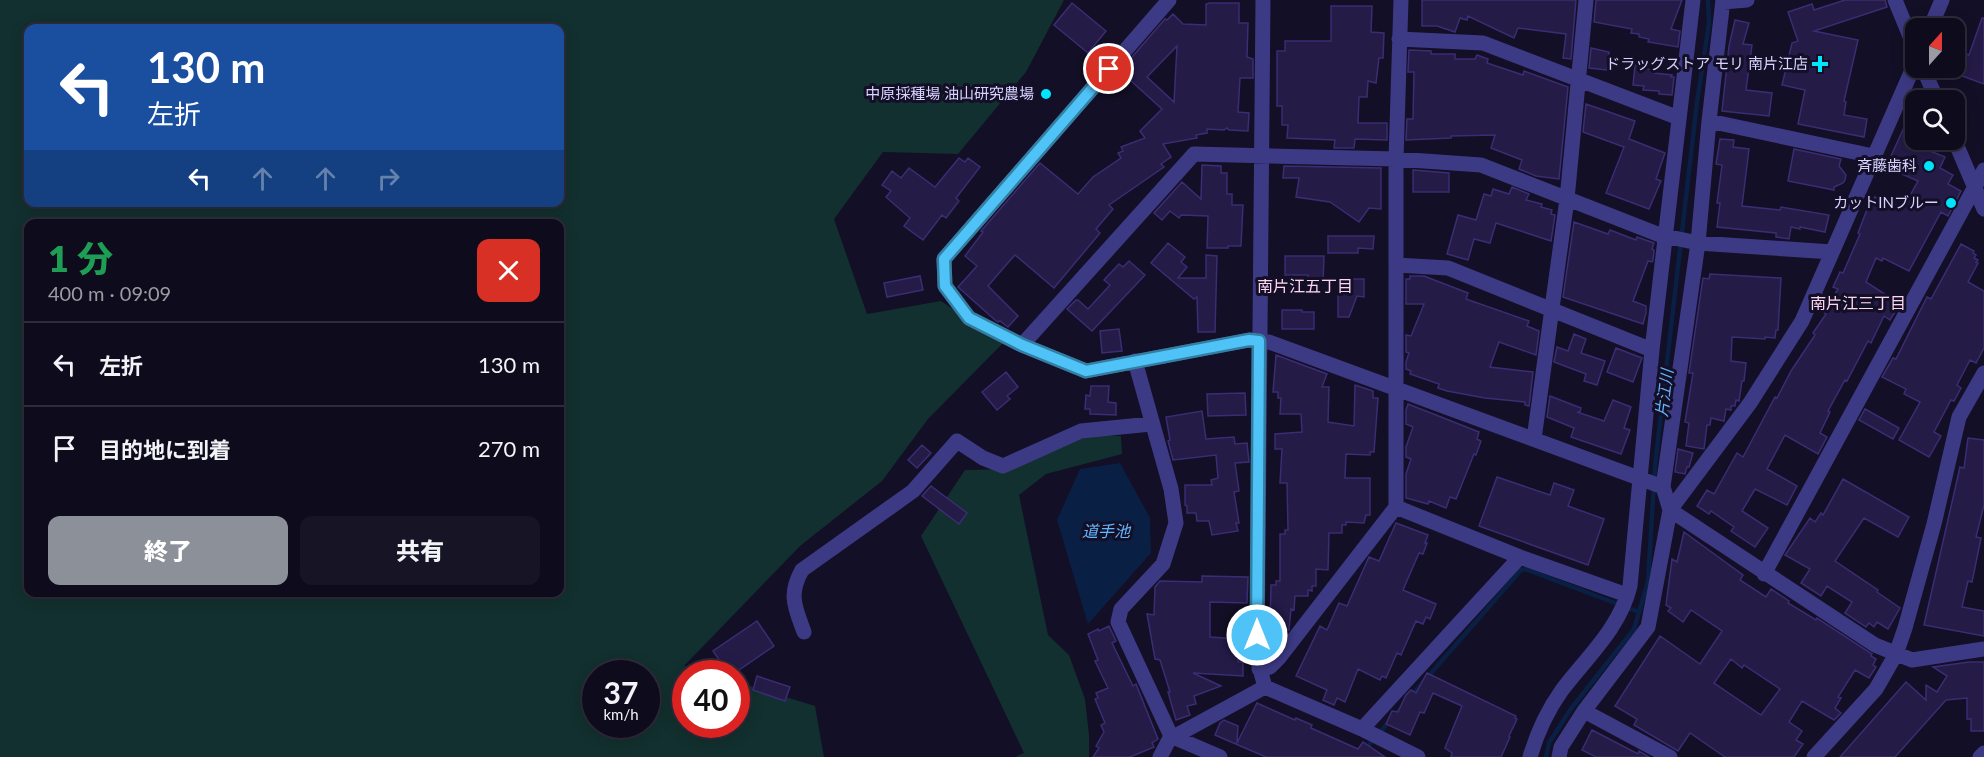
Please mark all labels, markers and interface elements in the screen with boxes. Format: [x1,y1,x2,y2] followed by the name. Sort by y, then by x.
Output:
[1905,18,1965,78] north arrow
[1905,18,1965,150] map controls
[147,42,265,92] text: 130 m
[1083,43,1134,94] pin
[48,48,126,126] icon: left
[1092,52,1125,85] icon: arrive
[1605,54,1808,72] place label: ドラッグストア モリ 南片江店
[1813,57,1827,71] marker: ドラッグストア モリ 南片江店
[865,84,1034,102] place label: 中原採種場 油山研究農場
[1039,87,1053,101] marker: 中原採種場 油山研究農場
[1905,90,1965,150] button: search
[147,97,201,130] text: 左折
[1857,156,1917,174] place label: 斉藤歯科
[1922,159,1936,173] marker: 斉藤歯科
[183,162,216,195] icon: left
[246,162,279,195] icon: ahead
[309,162,342,195] icon: ahead
[372,162,405,195] icon: right
[1833,193,1939,211] place label: カットINブルー
[1944,196,1958,210] marker: カットINブルー
[48,236,113,280] text: 1 分
[477,239,540,302] button: close
[1257,276,1353,295] district label: 南片江五丁目
[48,281,171,305] text: 400 m · 09:09
[1810,293,1906,312] district label: 南片江三丁目
[48,348,81,381] icon: left
[478,351,540,378] text: 130 m
[99,352,143,379] text: 左折
[1651,366,1676,418] water label: 片江川
[48,432,81,465] icon: arrive
[478,435,540,462] text: 270 m
[99,436,231,463] text: 目的地に到着
[48,516,288,585] button: 終了
[300,516,540,585] button: 共有
[1082,521,1132,540] water label: 道手池
[1225,603,1289,667] position arrow
[672,660,750,738] speed limit sign: 40
[604,674,638,710] text: 37
[603,705,639,723] text: km/h

